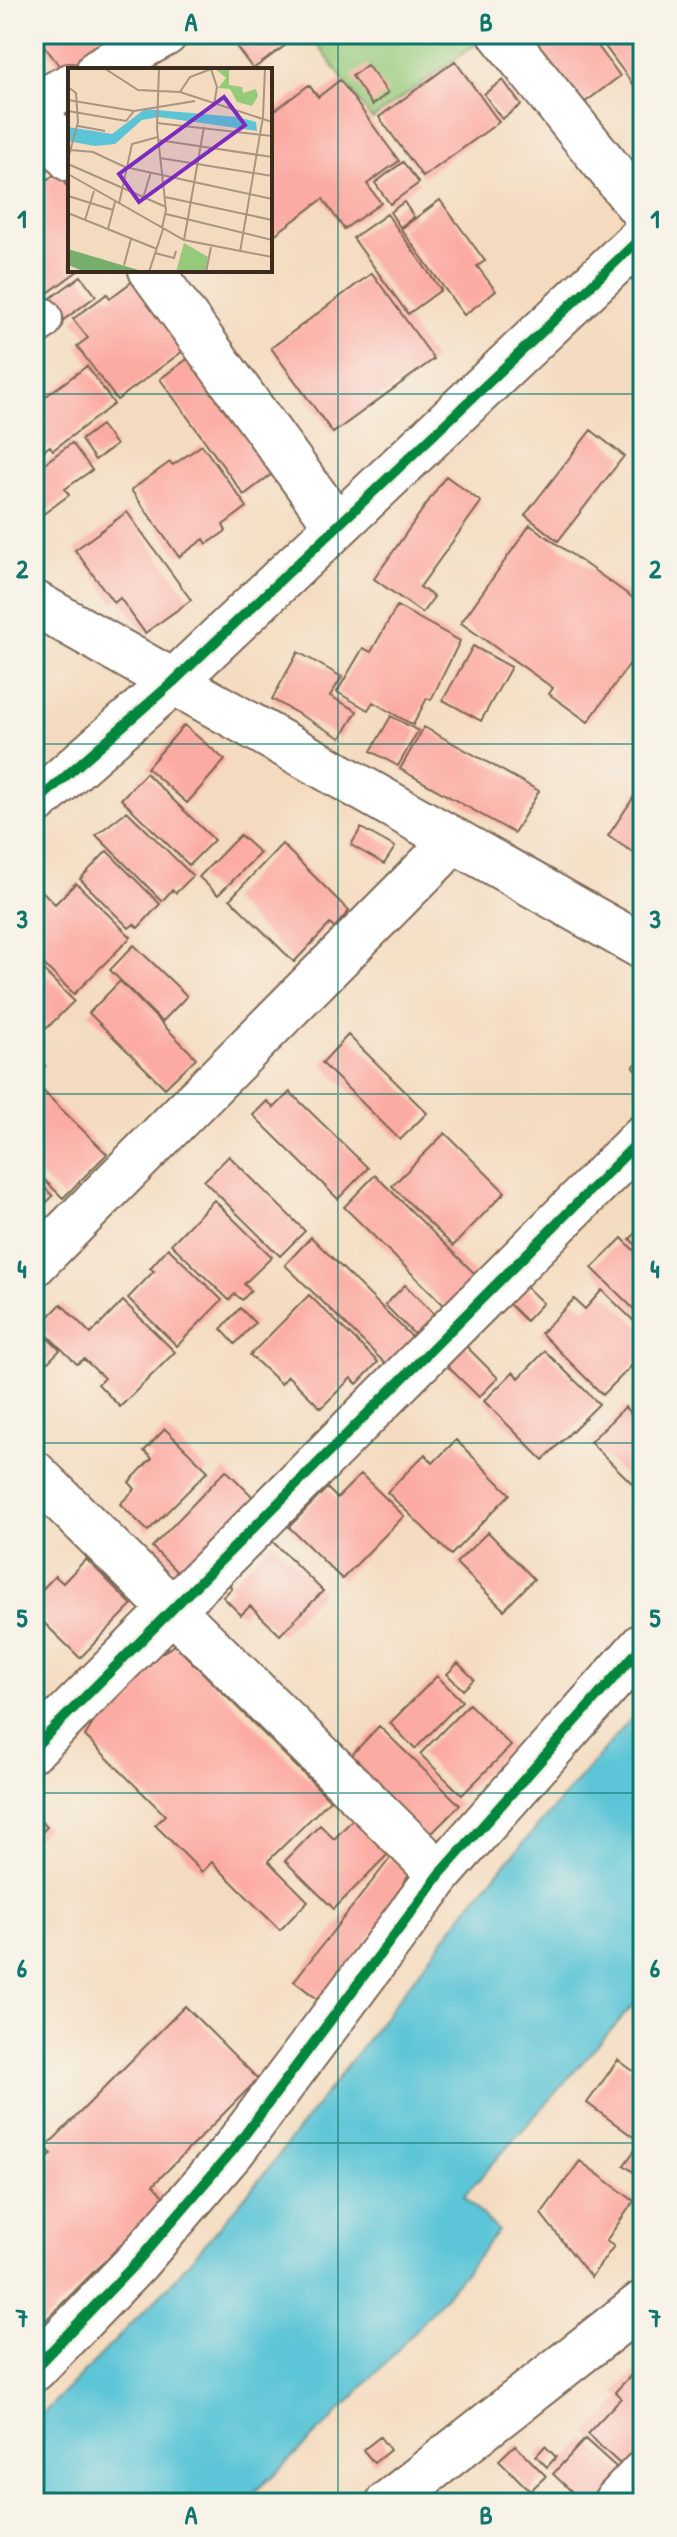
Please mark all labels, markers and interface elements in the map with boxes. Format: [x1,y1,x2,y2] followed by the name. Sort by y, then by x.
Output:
[185,4,198,39] text: A
[479,4,493,39] text: B
[68,68,272,272] inset map
[17,201,27,236] text: 1
[650,201,660,236] text: 1
[16,551,29,586] text: 2
[649,551,662,586] text: 2
[16,901,28,936] text: 3
[649,901,661,936] text: 3
[17,1251,27,1286] text: 4
[650,1251,660,1286] text: 4
[17,1600,28,1635] text: 5
[650,1600,661,1635] text: 5
[17,1950,28,1985] text: 6
[650,1950,661,1985] text: 6
[15,2300,29,2335] text: 7
[648,2300,662,2335] text: 7
[185,2497,198,2532] text: A
[479,2497,493,2532] text: B

